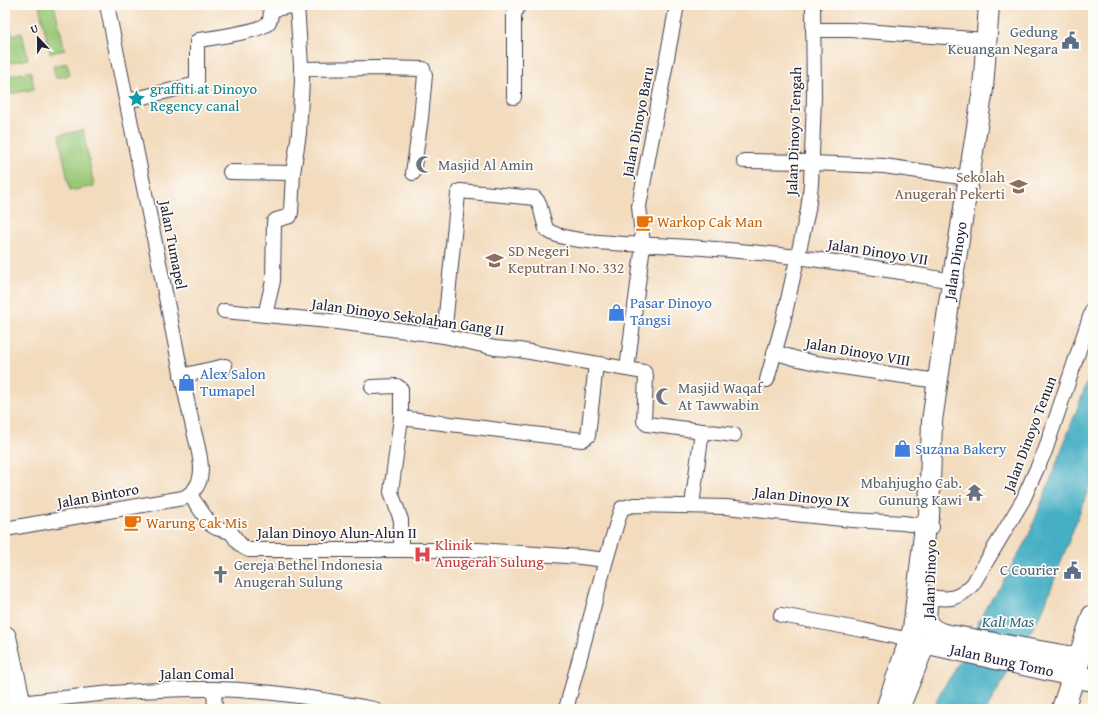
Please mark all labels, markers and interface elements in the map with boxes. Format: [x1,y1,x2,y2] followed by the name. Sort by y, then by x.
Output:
[18,18,58,58] north arrow
[28,20,41,38] text: U
[948,21,1059,59] place label: Gedung Keuangan Negara
[1061,31,1081,51] public building icon: Gedung Keuangan Negara
[616,64,659,181] street label: Jalan Dinoyo Baru
[781,66,806,198] street label: Jalan Dinoyo Tengah
[150,78,257,116] place label: graffiti at Dinoyo Regency canal
[127,88,147,108] place icon: graffiti at Dinoyo Regency canal
[438,154,534,175] place label: Masjid Al Amin
[415,155,435,175] mosque icon: Masjid Al Amin
[895,166,1006,204] place label: Sekolah Anugerah Pekerti
[1008,176,1028,196] school or university icon: Sekolah Anugerah Pekerti
[154,197,192,291] street label: Jalan Tumapel
[657,211,763,232] place label: Warkop Cak Man
[634,212,654,232] cafe icon: Warkop Cak Man
[938,220,972,303] street label: Jalan Dinoyo
[824,233,930,270] street label: Jalan Dinoyo VII
[508,240,624,278] place label: SD Negeri Keputran I No. 332
[485,250,505,270] school or university icon: SD Negeri Keputran I No. 332
[308,292,506,340] street label: Jalan Dinoyo Sekolahan Gang II
[630,292,712,330] place label: Pasar Dinoyo Tangsi
[607,302,627,322] shop icon: Pasar Dinoyo Tangsi
[802,332,912,371] street label: Jalan Dinoyo VIII
[200,363,266,401] place label: Alex Salon Tumapel
[997,372,1061,496] street label: Jalan Dinoyo Tenun
[177,373,197,393] shop icon: Alex Salon Tumapel
[678,377,764,415] place label: Masjid Waqaf At Tawwabin
[655,387,675,407] mosque icon: Masjid Waqaf At Tawwabin
[915,438,1007,459] place label: Suzana Bakery
[892,439,912,459] shop icon: Suzana Bakery
[861,472,962,510] place label: Mbahjugho Cab. Gunung Kawi
[53,478,141,513] street label: Jalan Bintoro
[751,481,852,512] street label: Jalan Dinoyo IX
[965,482,985,502] temple icon: Mbahjugho Cab. Gunung Kawi
[146,512,247,533] place label: Warung Cak Mis
[123,513,143,533] cafe icon: Warung Cak Mis
[255,522,417,543] street label: Jalan Dinoyo Alun-Alun II
[435,534,544,572] place label: Klinik Anugerah Sulung
[918,539,941,621] street label: Jalan Dinoyo
[412,544,432,564] hospital icon: Klinik Anugerah Sulung
[234,554,383,592] place label: Gereja Bethel Indonesia Anugerah Sulung
[1000,559,1059,580] place label: C Courier
[1062,560,1082,580] public building icon: C Courier
[211,564,231,584] church icon: Gereja Bethel Indonesia Anugerah Sulung
[981,609,1035,633] water label: Kali Mas
[946,638,1056,682] street label: Jalan Bung Tomo
[158,663,234,684] street label: Jalan Comal

